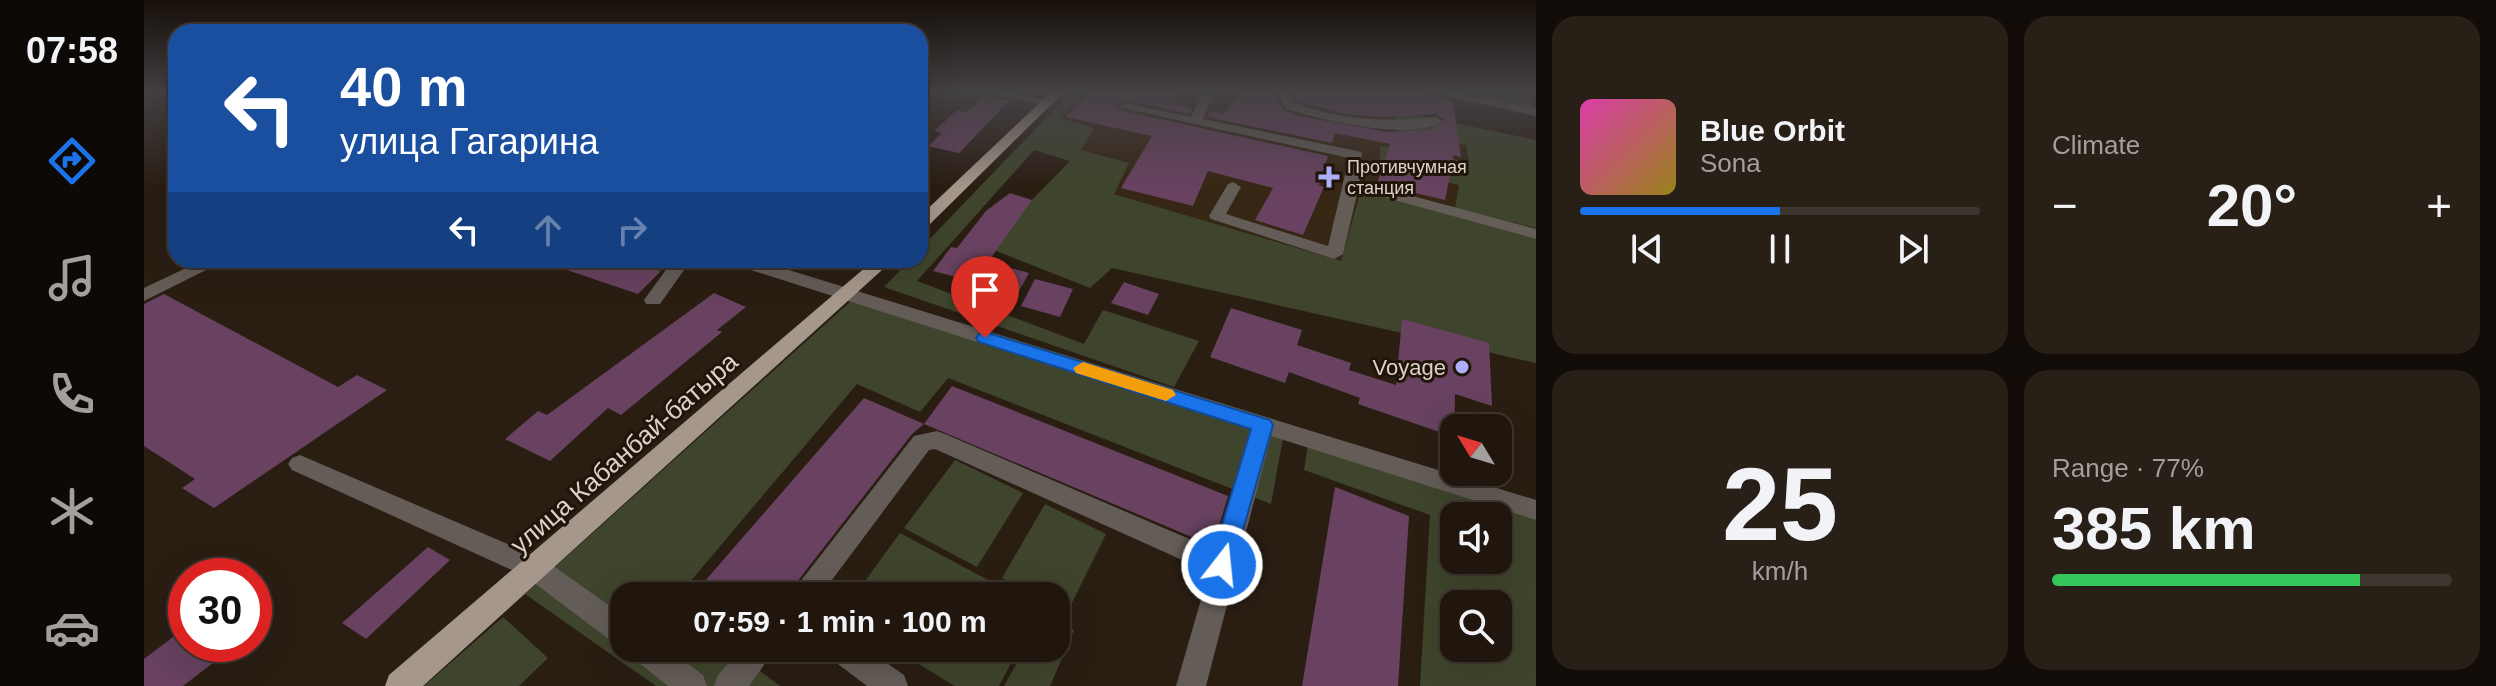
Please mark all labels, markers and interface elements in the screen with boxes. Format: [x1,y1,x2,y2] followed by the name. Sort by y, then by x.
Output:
[26,30,118,71] text: 07:58
[340,55,468,118] text: 40 m
[208,56,312,160] icon: left
[1700,114,1845,147] text: Blue Orbit
[340,121,599,162] text: улица Гагарина
[2052,130,2140,160] text: Climate
[44,133,100,189] icon: directions
[1700,148,1761,178] text: Sona
[1347,157,1467,198] place label: Противчумная станция
[1318,166,1340,188] marker: Противчумная станция
[2207,172,2297,239] text: 20°
[2052,181,2078,230] text: −
[2426,181,2452,230] text: +
[442,208,486,252] icon: left
[526,208,570,252] icon: ahead
[610,208,654,252] icon: right
[1625,227,1669,271] icon: previous
[1758,227,1802,271] icon: pause
[1891,227,1935,271] icon: next
[44,250,100,306] icon: music
[951,256,1019,338] pin
[963,268,1007,312] icon: arrive
[504,346,744,560] street label: улица Кабанбай-батыра
[1373,355,1446,380] place label: Voyage
[1453,358,1471,376] marker: Voyage
[44,366,100,422] icon: phone
[1440,414,1512,486] north arrow
[1440,414,1512,662] map controls
[1722,446,1838,562] text: 25
[2052,453,2204,483] text: Range · 77%
[44,483,100,539] icon: climate
[2052,495,2256,562] text: 385 km
[1440,502,1512,574] button: sound
[1180,523,1264,607] position arrow
[1752,556,1808,586] text: km/h
[168,558,272,662] speed limit sign: 30
[1440,590,1512,662] button: search
[44,600,100,656] icon: car
[693,605,987,638] text: 07:59 · 1 min · 100 m

